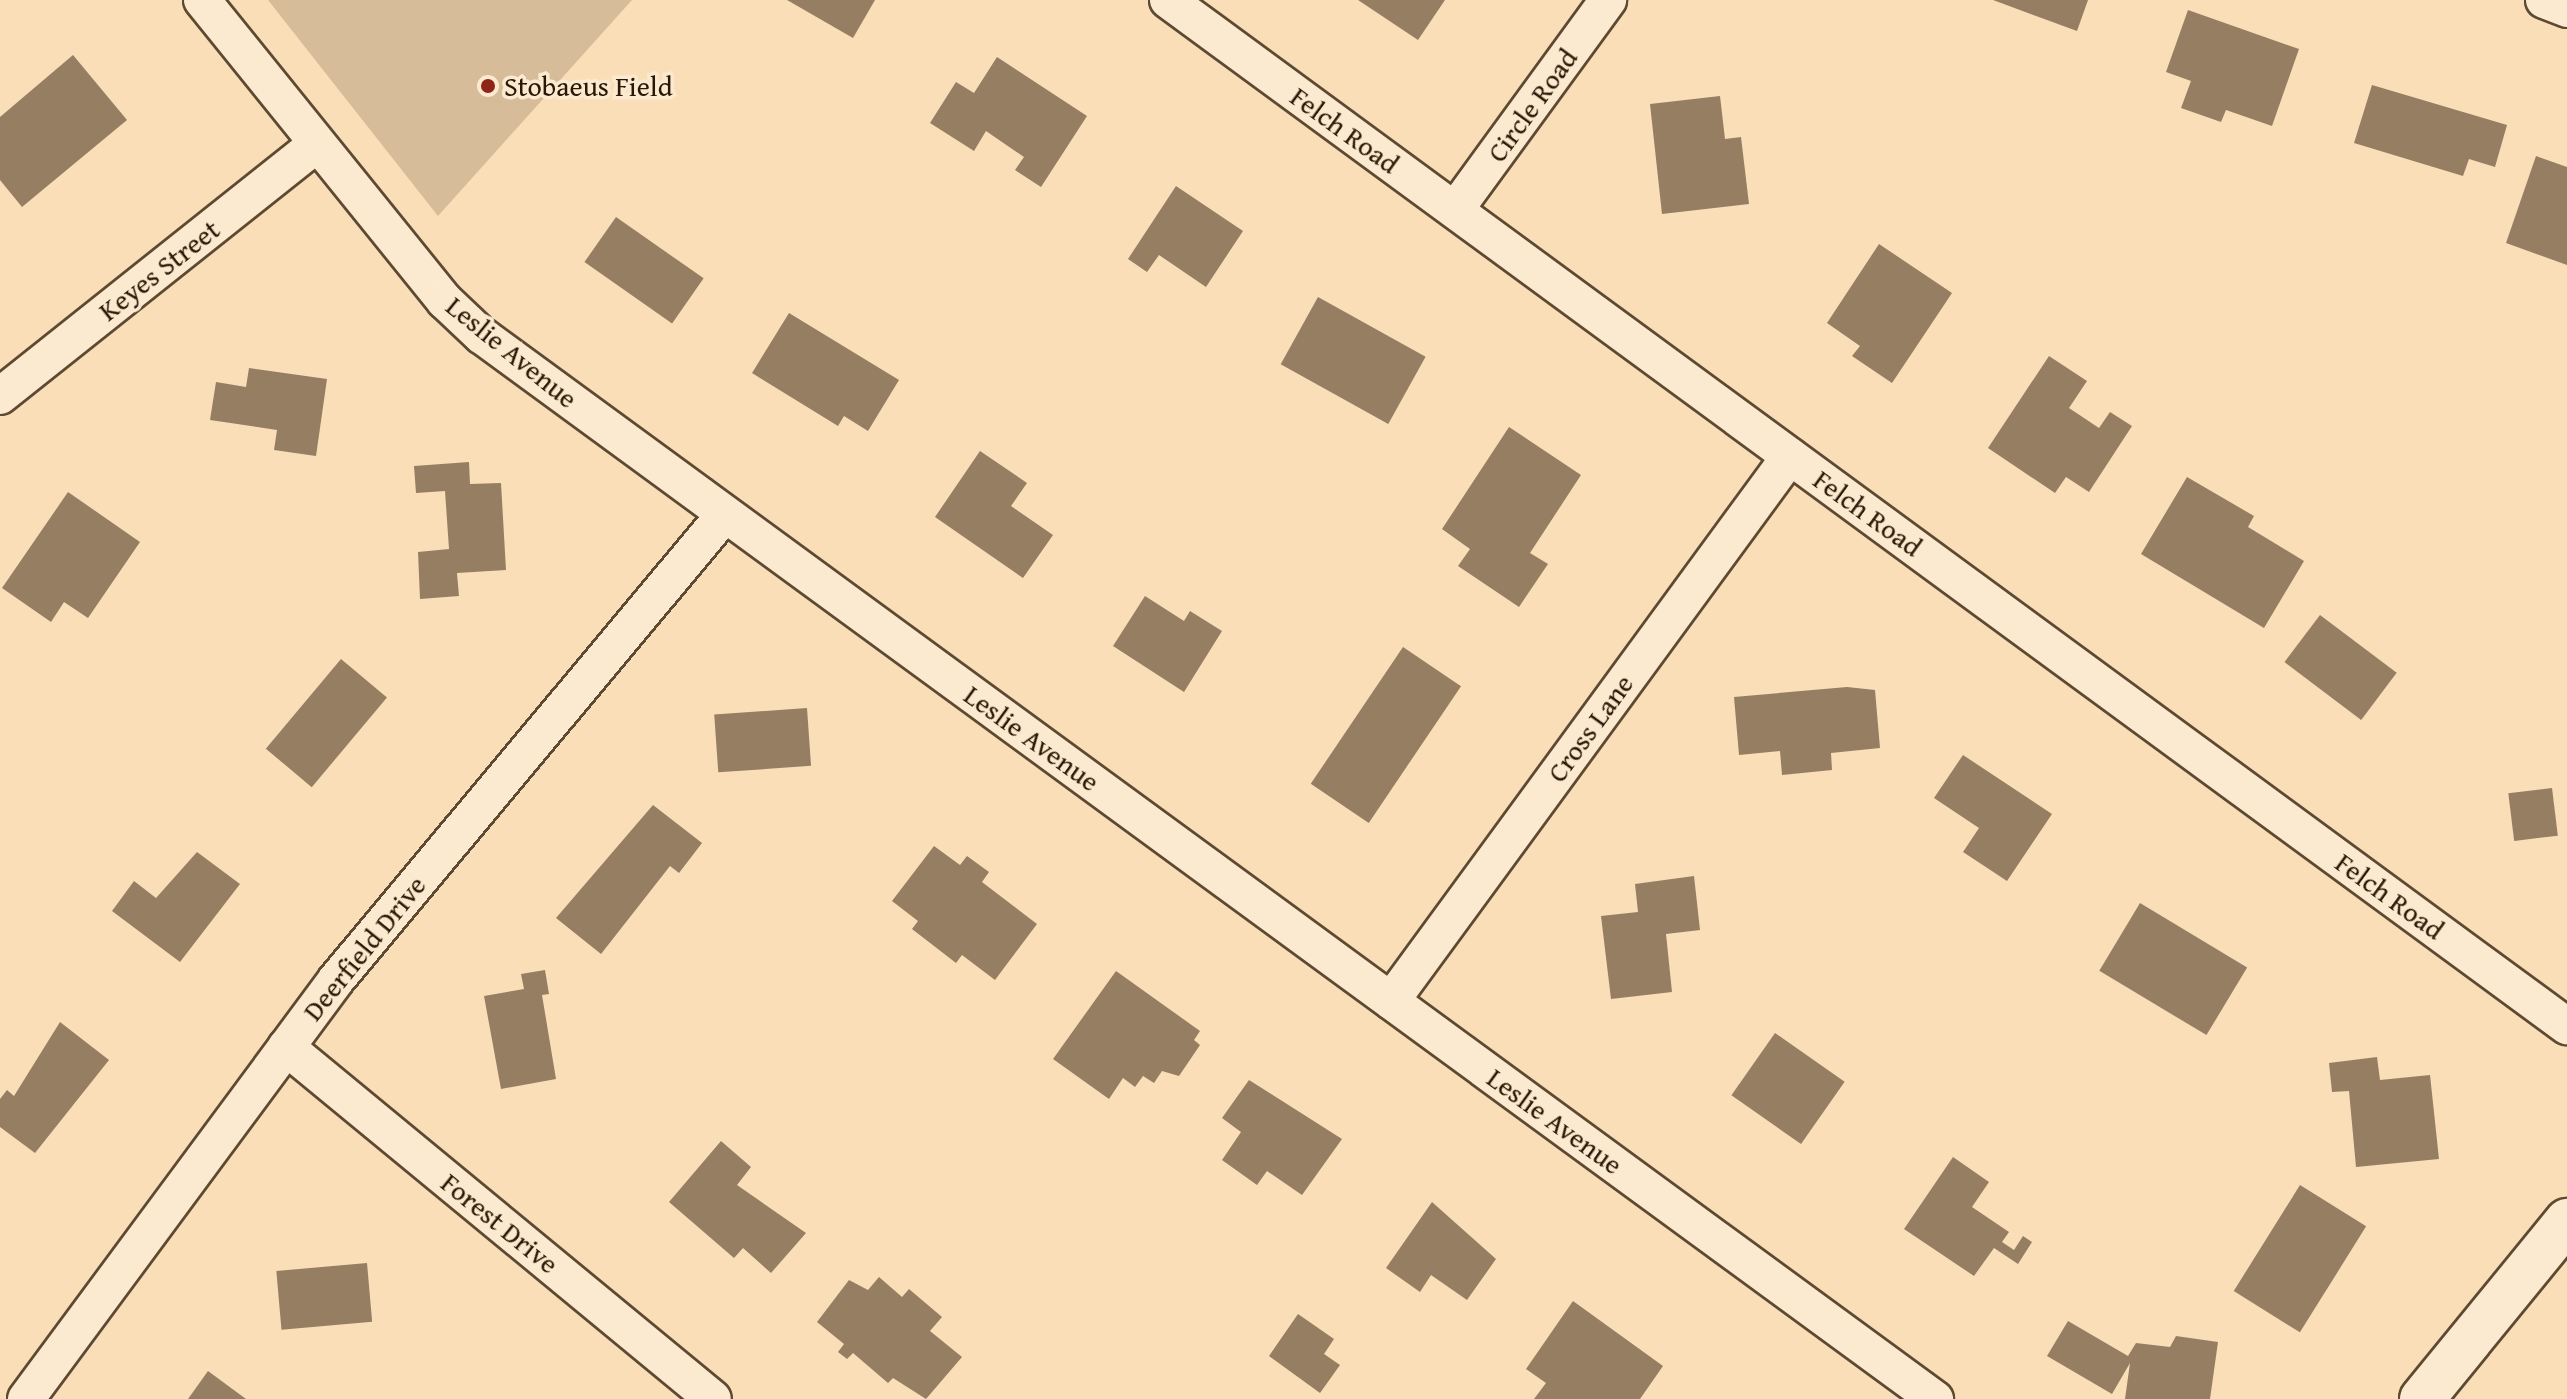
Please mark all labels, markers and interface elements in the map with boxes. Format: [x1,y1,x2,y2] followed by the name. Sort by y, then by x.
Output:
[1480,42,1584,168] street label: Circle Road
[504,69,673,103] place label: Stobaeus Field
[479,77,497,95] marker: Stobaeus Field
[1284,79,1406,181] street label: Felch Road
[92,212,226,328] street label: Keyes Street
[440,289,584,415] street label: Leslie Avenue
[1807,462,1929,564] street label: Felch Road
[1540,668,1640,788] street label: Cross Lane
[958,678,1106,798] street label: Leslie Avenue
[2329,845,2451,947] street label: Felch Road
[295,869,433,1027] street label: Deerfield Drive
[1481,1061,1629,1181] street label: Leslie Avenue
[435,1166,565,1280] street label: Forest Drive

